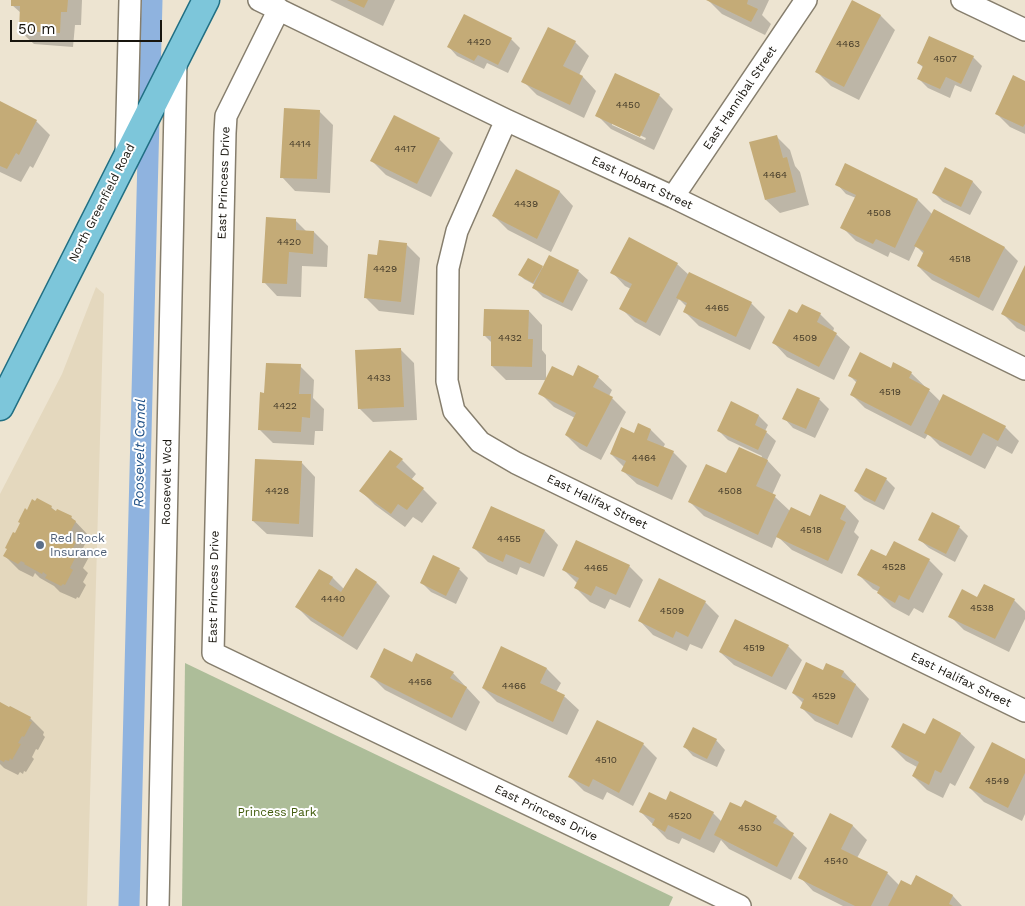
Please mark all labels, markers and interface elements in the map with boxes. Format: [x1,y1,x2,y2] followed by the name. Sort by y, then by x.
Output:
[12,10,165,42] scale bar
[18,20,55,38] text: 50 m
[467,36,491,48] house number: 4420
[836,38,860,50] house number: 4463
[700,44,780,152] street label: East Hannibal Street
[933,53,957,65] house number: 4507
[616,99,640,111] house number: 4450
[215,126,233,240] street label: East Princess Drive
[289,138,311,150] house number: 4414
[66,141,138,265] street label: North Greenfield Road
[394,143,416,155] house number: 4417
[589,153,695,213] street label: East Hobart Street
[763,169,787,181] house number: 4464
[514,198,538,210] house number: 4439
[867,207,891,219] house number: 4508
[277,236,301,248] house number: 4420
[949,253,971,265] house number: 4518
[373,263,397,275] house number: 4429
[705,302,729,314] house number: 4465
[498,332,522,344] house number: 4432
[793,332,817,344] house number: 4509
[367,372,391,384] house number: 4433
[879,386,901,398] house number: 4519
[131,398,149,508] water label: Roosevelt Canal
[273,400,297,412] house number: 4422
[159,439,175,525] street label: Roosevelt Wcd
[632,452,656,464] house number: 4464
[544,471,650,533] street label: East Halifax Street
[265,485,289,497] house number: 4428
[718,485,742,497] house number: 4508
[800,524,822,536] house number: 4518
[206,530,222,644] street label: East Princess Drive
[50,531,107,559] place label: Red Rock Insurance
[497,533,521,545] house number: 4455
[34,539,46,551] marker: Red Rock Insurance
[882,561,906,573] house number: 4528
[584,562,608,574] house number: 4465
[321,593,345,605] house number: 4440
[970,602,994,614] house number: 4538
[660,605,684,617] house number: 4509
[743,642,765,654] house number: 4519
[908,649,1014,711] street label: East Halifax Street
[408,676,432,688] house number: 4456
[502,680,526,692] house number: 4466
[812,690,836,702] house number: 4529
[595,754,617,766] house number: 4510
[985,775,1009,787] house number: 4549
[492,782,600,844] street label: East Princess Drive
[237,805,317,819] park label: Princess Park
[668,810,692,822] house number: 4520
[738,822,762,834] house number: 4530
[824,855,848,867] house number: 4540

